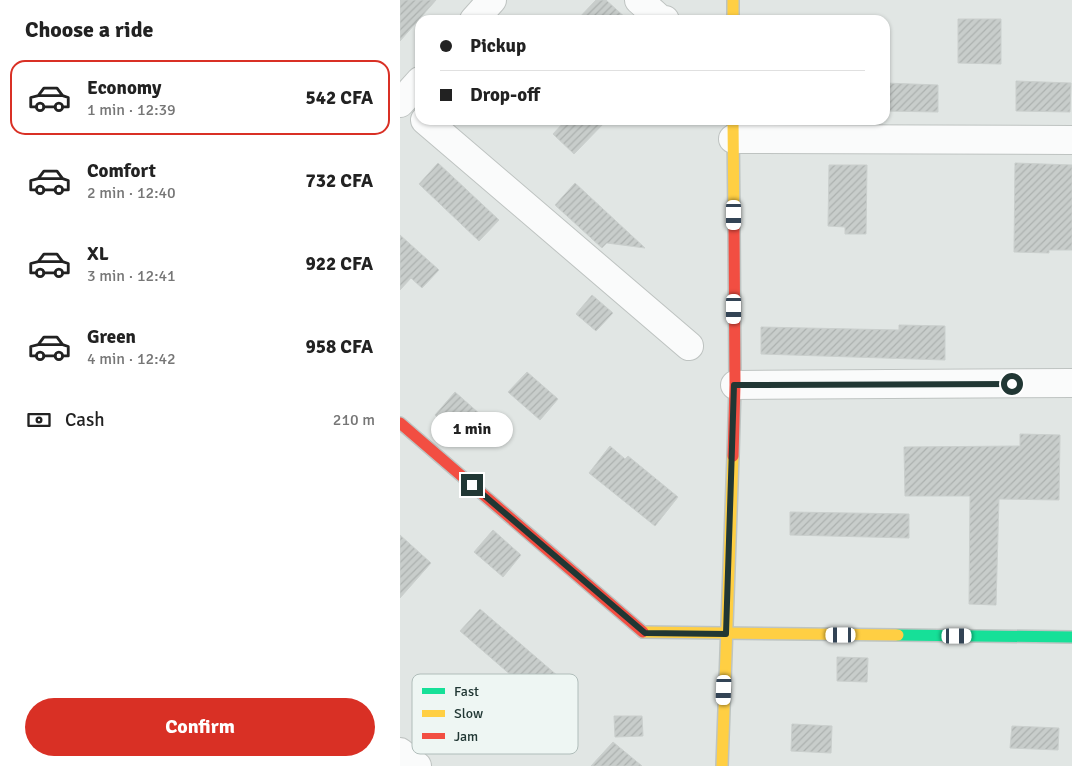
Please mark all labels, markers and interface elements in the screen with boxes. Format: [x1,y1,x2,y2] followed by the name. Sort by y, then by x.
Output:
[25,16,153,43] text: Choose a ride
[470,34,526,58] text: Pickup
[27,75,72,120] icon: car
[87,76,161,100] text: Economy
[470,83,540,107] text: Drop-off
[305,86,373,110] text: 542 CFA
[87,100,176,120] text: 1 min · 12:39
[27,158,72,203] icon: car
[87,159,156,183] text: Comfort
[305,169,373,193] text: 732 CFA
[87,183,176,203] text: 2 min · 12:40
[726,200,741,230] car
[27,241,72,286] icon: car
[87,242,109,266] text: XL
[305,252,373,276] text: 922 CFA
[87,266,176,286] text: 3 min · 12:41
[726,294,741,324] car
[27,324,72,369] icon: car
[87,325,136,349] text: Green
[305,335,373,359] text: 958 CFA
[87,349,176,369] text: 4 min · 12:42
[1001,373,1023,395] route start
[25,406,53,434] icon: cash
[65,408,105,432] text: Cash
[333,410,375,430] text: 210 m
[431,412,513,448] callout: 1 min
[453,419,491,439] text: 1 min
[461,474,483,496] route end
[826,628,856,643] car
[942,629,972,644] car
[412,674,578,754] legend
[715,675,732,705] car
[454,683,479,700] text: Fast
[25,698,375,756] button: Confirm
[454,705,483,722] text: Slow
[454,728,478,745] text: Jam

